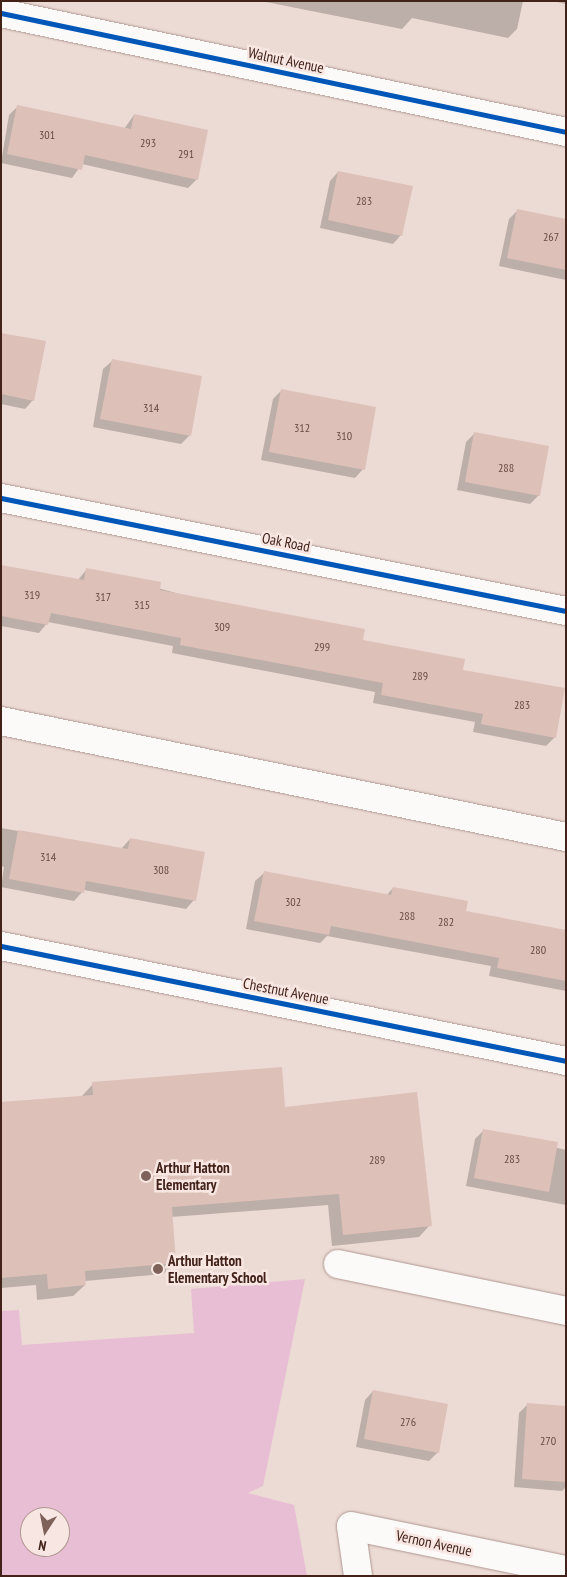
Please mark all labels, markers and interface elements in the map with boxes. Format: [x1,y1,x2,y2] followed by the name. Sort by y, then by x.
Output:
[246,43,326,77] street label: Walnut Avenue
[39,128,55,142] house number: 301
[140,136,156,150] house number: 293
[178,147,194,161] house number: 291
[356,194,372,208] house number: 283
[543,230,559,244] house number: 267
[143,401,159,415] house number: 314
[294,421,310,435] house number: 312
[336,429,352,443] house number: 310
[498,461,514,475] house number: 288
[260,529,312,555] street label: Oak Road
[24,588,40,602] house number: 319
[95,590,111,604] house number: 317
[134,598,150,612] house number: 315
[214,620,230,634] house number: 309
[314,640,330,654] house number: 299
[412,669,428,683] house number: 289
[514,698,530,712] house number: 283
[40,850,56,864] house number: 314
[153,863,169,877] house number: 308
[285,895,301,909] house number: 302
[399,909,415,923] house number: 288
[438,915,454,929] house number: 282
[530,943,546,957] house number: 280
[241,974,331,1008] street label: Chestnut Avenue
[504,1152,520,1166] house number: 283
[369,1153,385,1167] house number: 289
[156,1158,230,1193] place label: Arthur Hatton Elementary
[140,1170,152,1182] marker: Arthur Hatton Elementary
[168,1251,267,1286] place label: Arthur Hatton Elementary School
[152,1263,164,1275] marker: Arthur Hatton Elementary School
[400,1415,416,1429] house number: 276
[540,1434,556,1448] house number: 270
[20,1507,70,1557] north arrow
[394,1526,474,1560] street label: Vernon Avenue
[37,1536,48,1555] text: N

